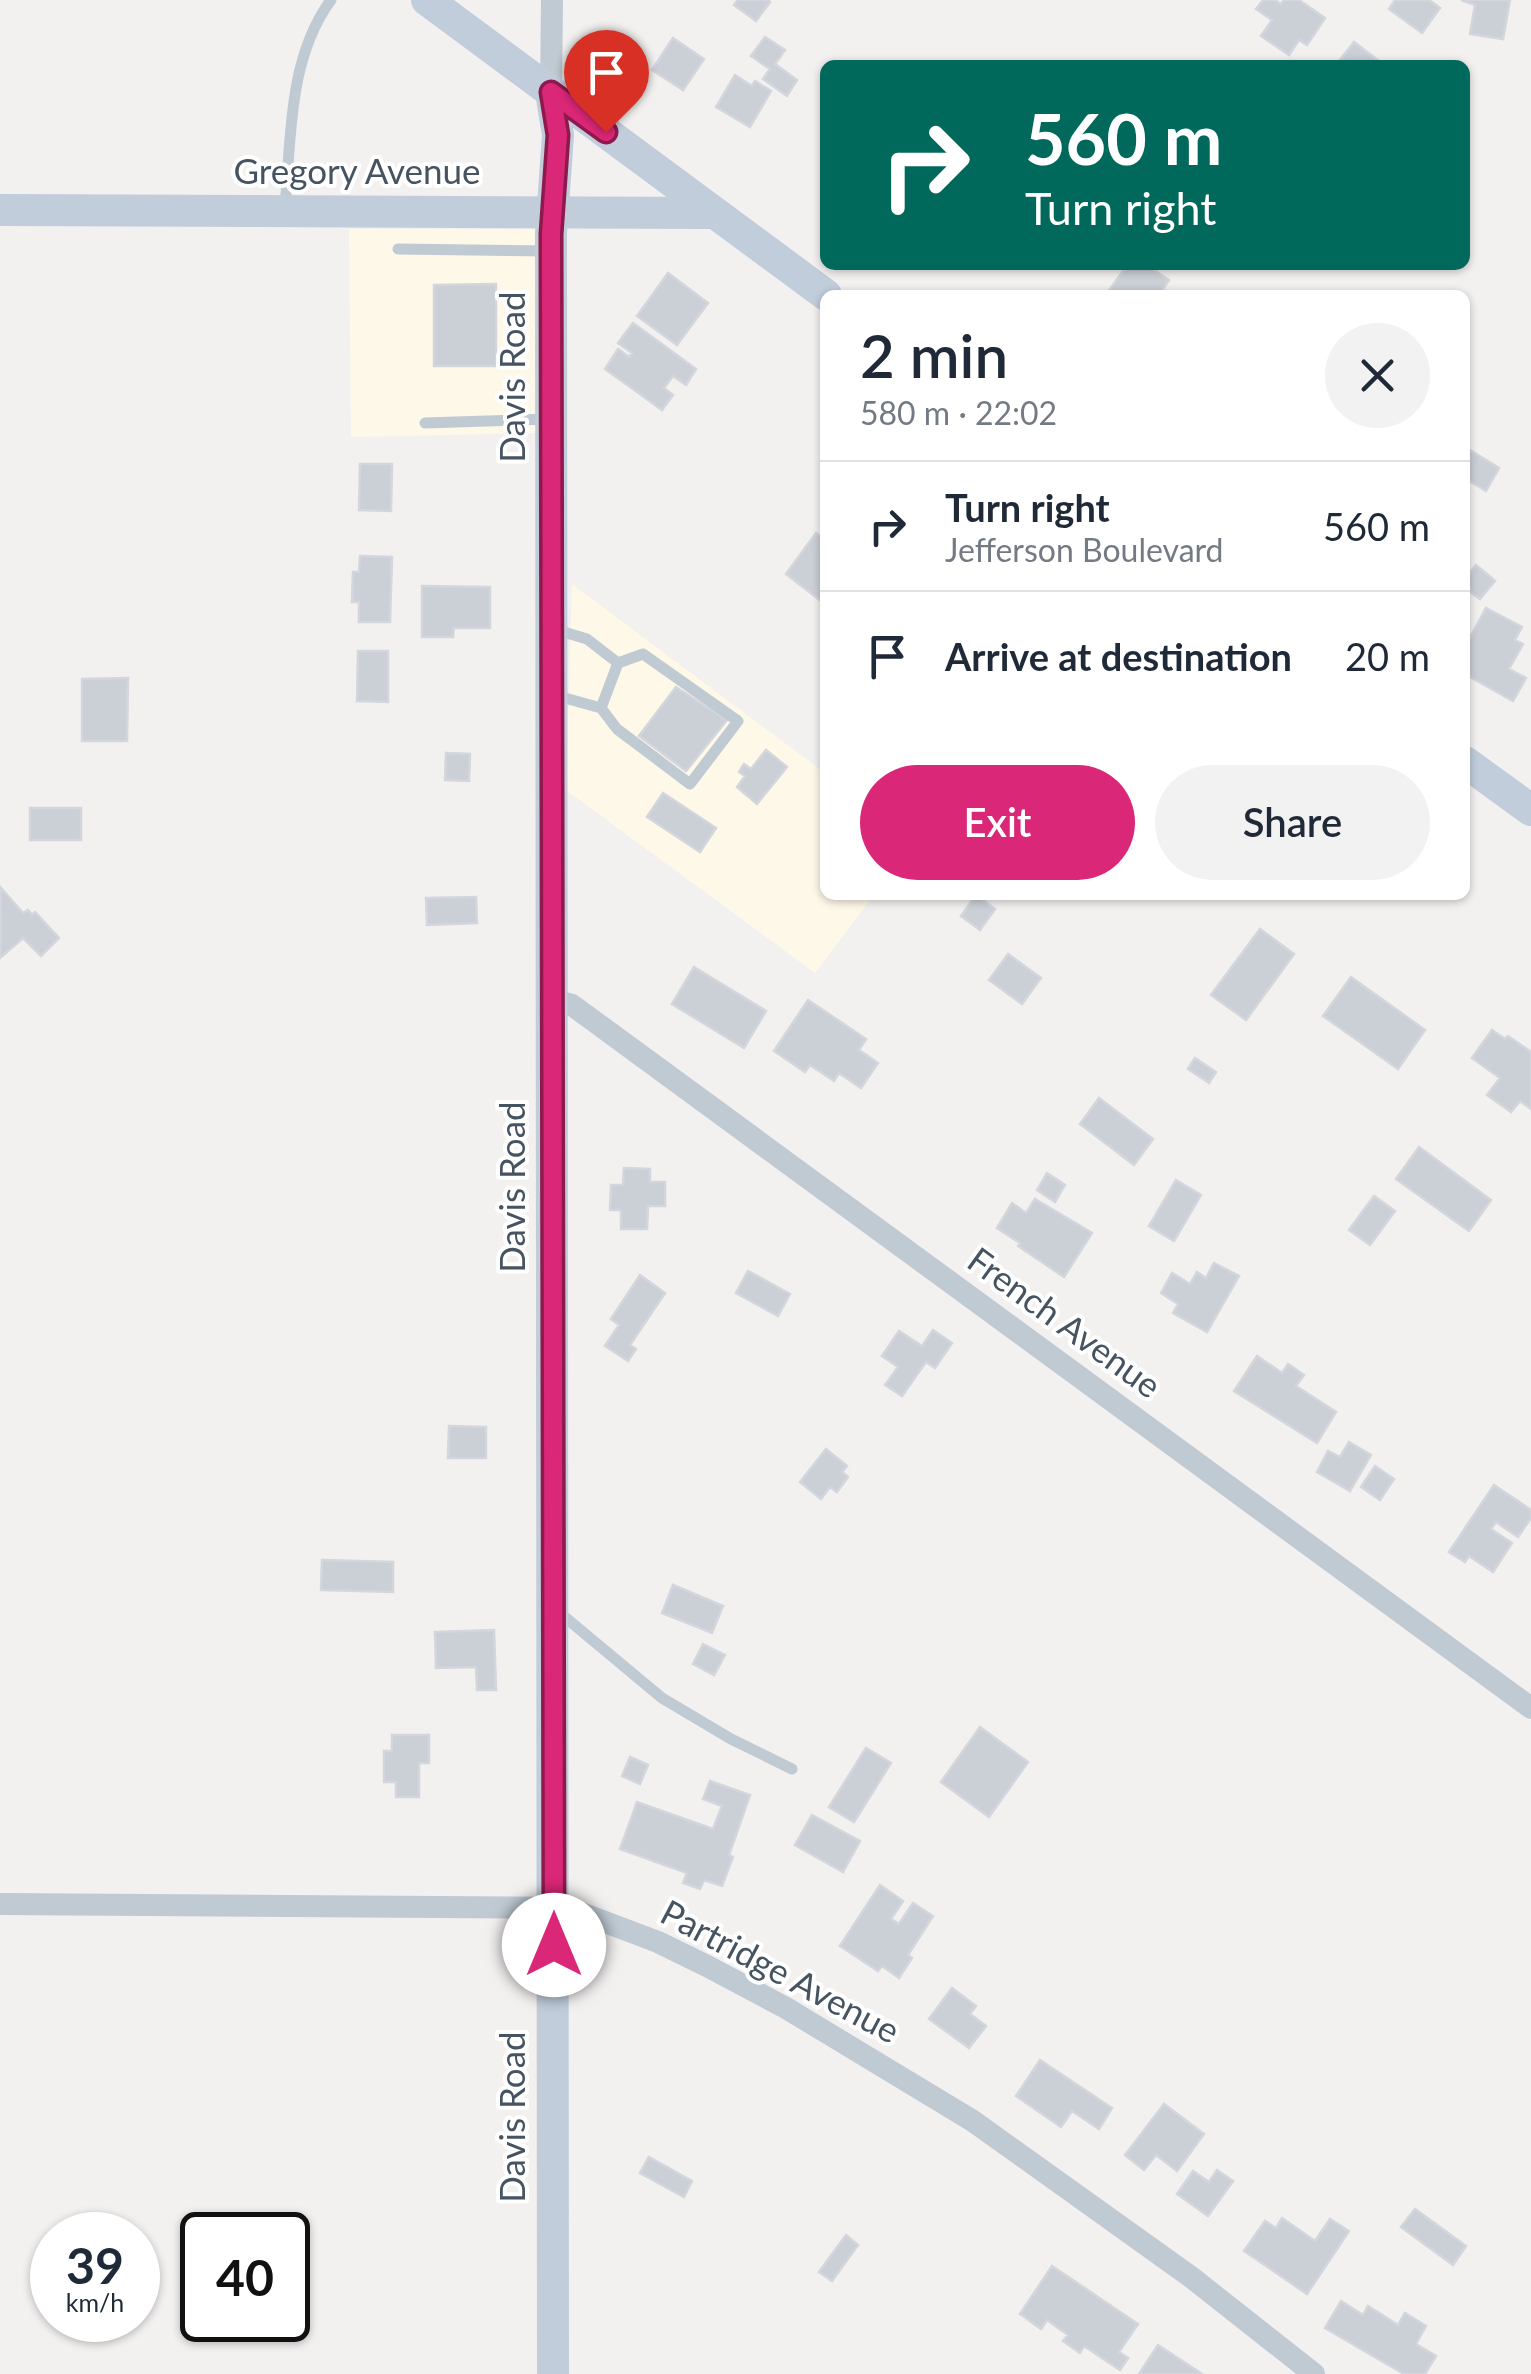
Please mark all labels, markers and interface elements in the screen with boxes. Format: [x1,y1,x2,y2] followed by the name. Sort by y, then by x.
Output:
[564,30,649,133] pin
[579,45,634,100] icon: arrive
[1025,96,1222,180] text: 560 m
[860,100,990,230] icon: right
[233,149,481,191] street label: Gregory Avenue
[1025,181,1216,235] text: Turn right
[490,291,532,463] street label: Davis Road
[860,319,1008,391] text: 2 min
[1325,323,1430,428] button: close
[860,393,1057,432] text: 580 m · 22:02
[945,484,1110,530] text: Turn right
[860,499,915,554] icon: right
[1323,503,1430,549] text: 560 m
[945,530,1223,569] text: Jefferson Boulevard
[860,629,915,684] icon: arrive
[945,633,1292,679] text: Arrive at destination
[1345,633,1430,679] text: 20 m
[860,765,1135,880] button: Exit
[1155,765,1430,880] button: Share
[490,1101,532,1273] street label: Davis Road
[961,1237,1170,1405] street label: French Avenue
[655,1890,907,2051] street label: Partridge Avenue
[502,1893,606,1997] position arrow
[490,2031,532,2203] street label: Davis Road
[180,2212,310,2342] speed limit sign: 40
[66,2235,124,2295] text: 39
[66,2287,124,2317] text: km/h

